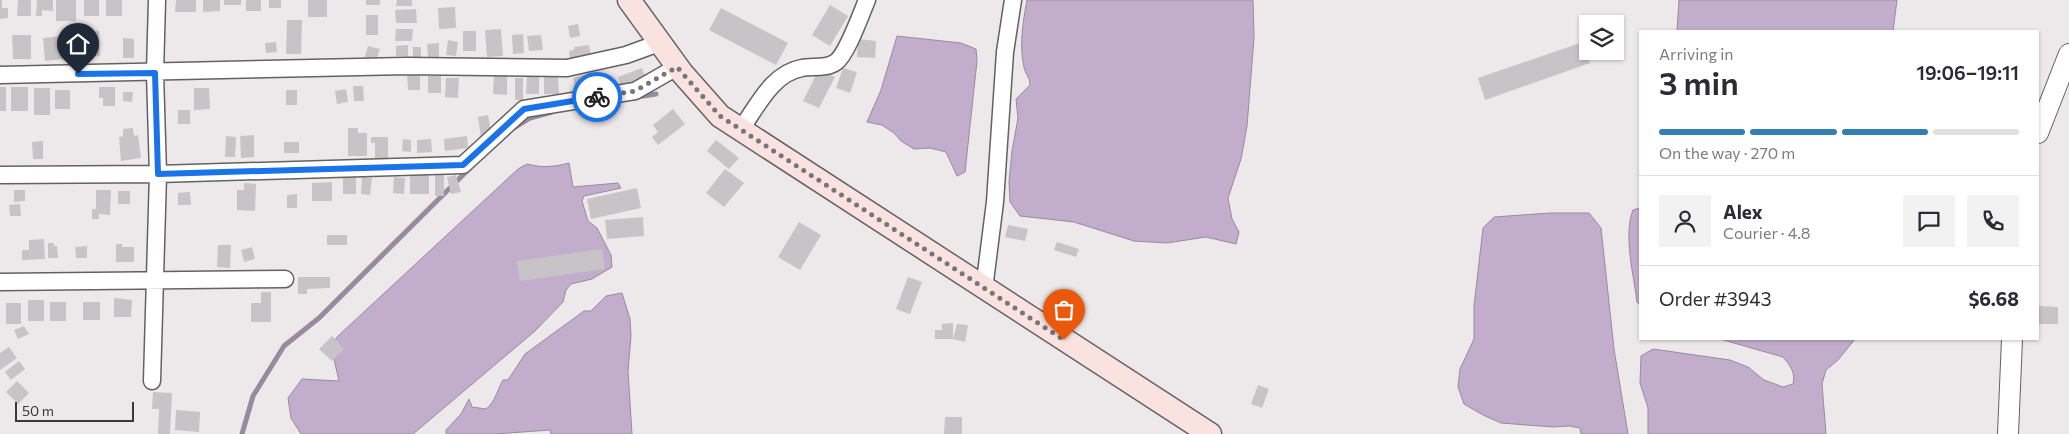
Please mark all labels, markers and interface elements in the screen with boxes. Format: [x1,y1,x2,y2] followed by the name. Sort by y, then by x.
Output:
[1579,15,1624,60] map controls
[1579,15,1624,60] button: layers
[57,23,99,74] pin
[64,30,92,58] icon: home
[1659,44,1733,63] text: Arriving in
[1917,61,2019,84] text: 19:06–19:11
[1659,62,1739,102] text: 3 min
[572,72,622,122] courier
[583,83,611,111] icon: bike
[1659,143,1795,162] text: On the way · 270 m
[1659,195,1711,247] button: person
[1903,195,1955,247] button: chat
[1967,195,2019,247] button: phone
[1723,200,1763,223] text: Alex
[1723,223,1810,242] text: Courier · 4.8
[1659,287,1772,310] text: Order #3943
[1968,287,2019,310] text: $6.68
[1043,289,1085,340] pin
[1050,296,1078,324] icon: bag
[15,399,134,422] scale bar
[22,402,54,419] text: 50 m

